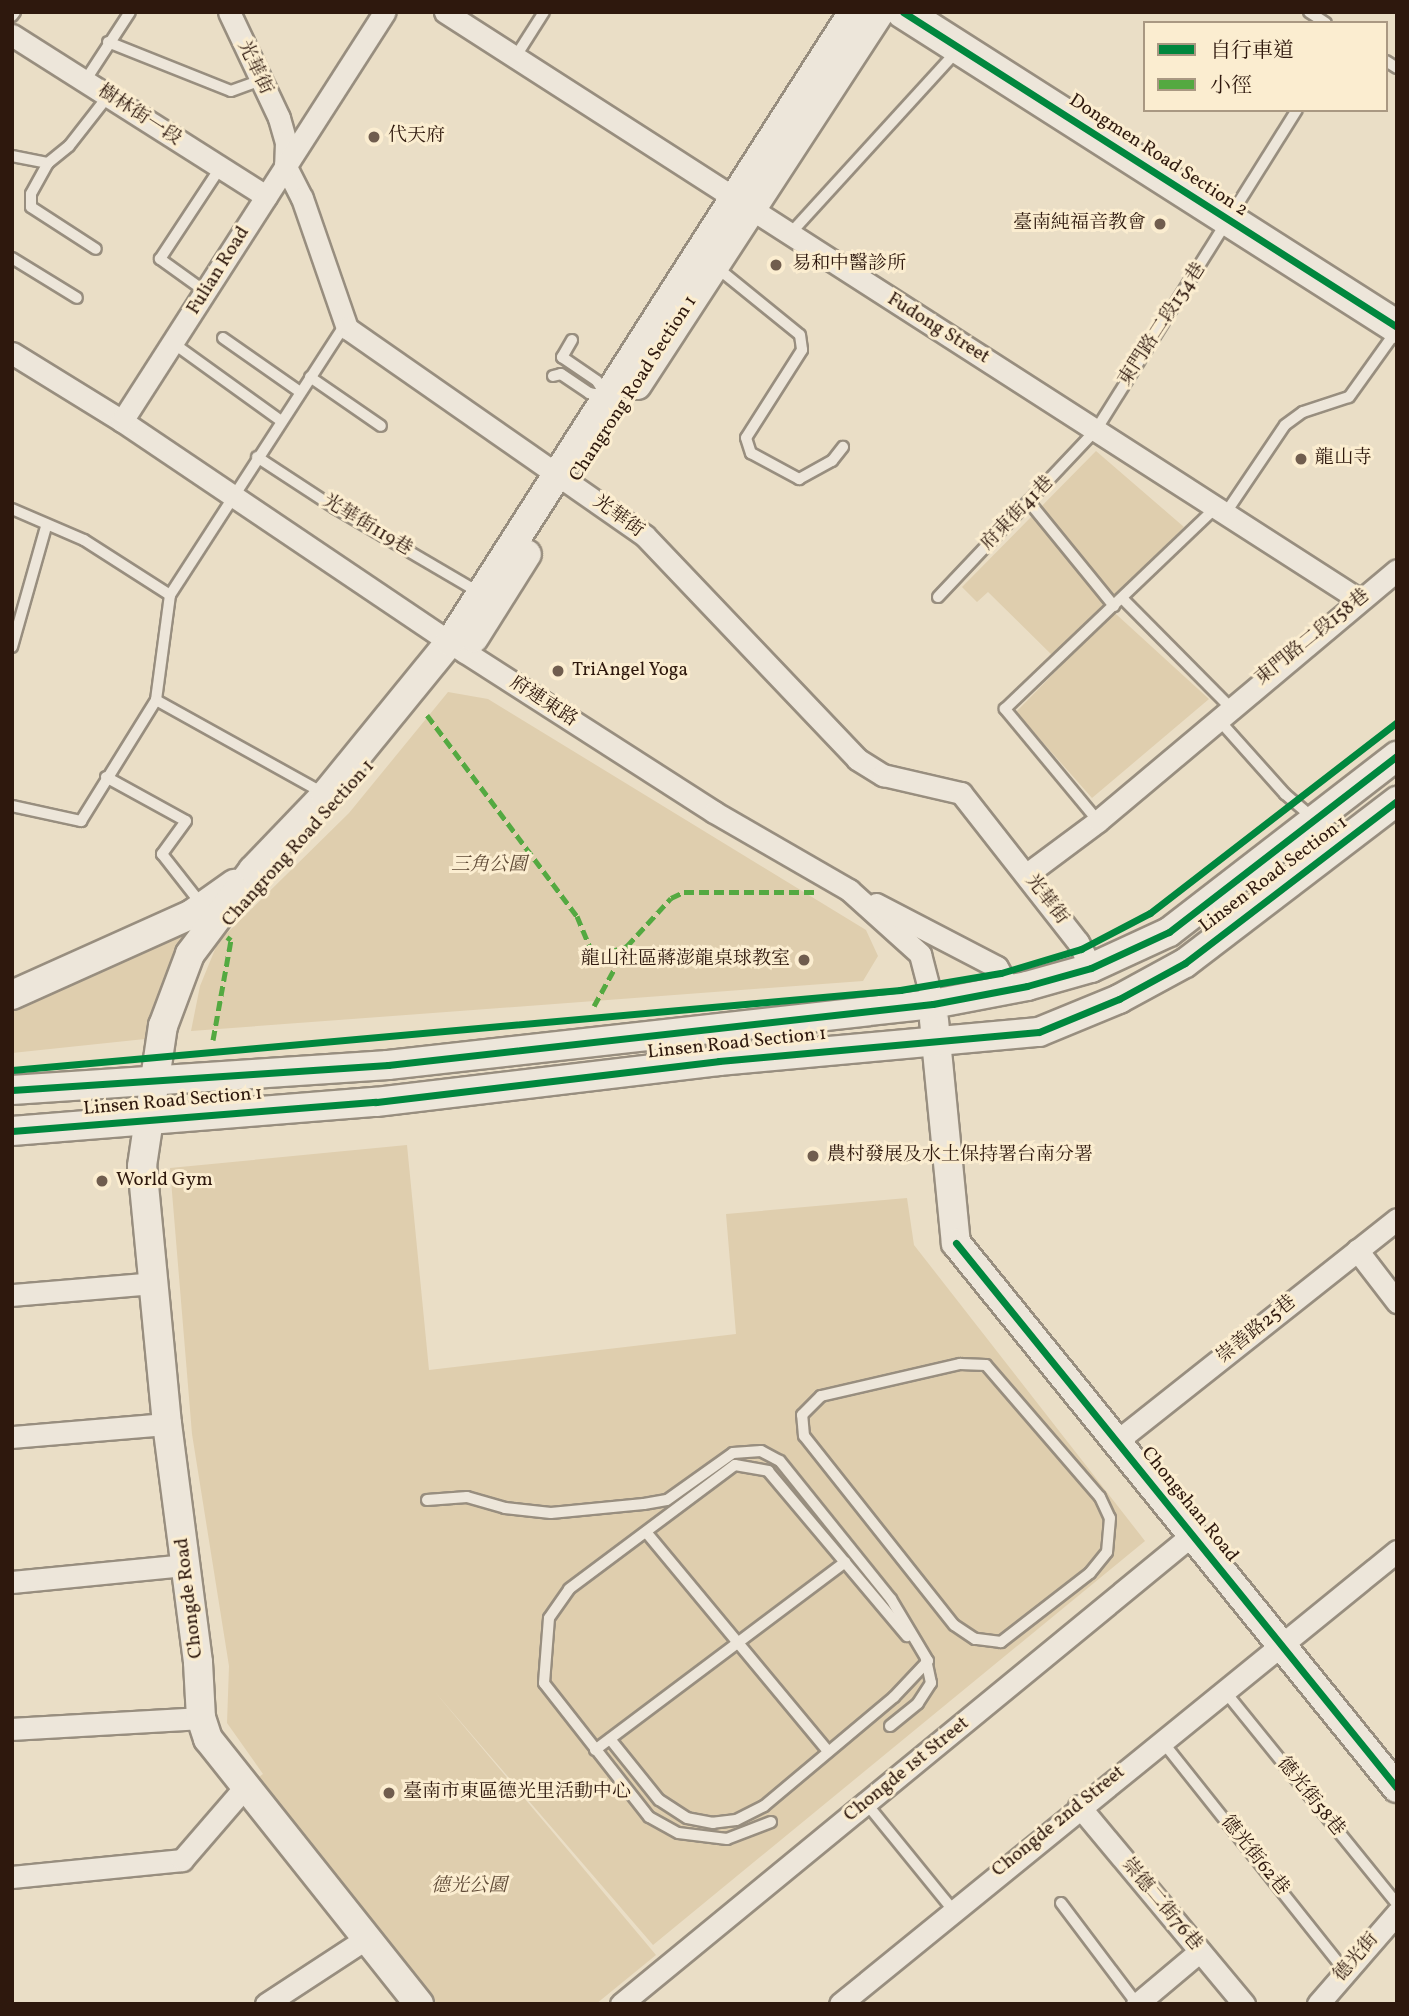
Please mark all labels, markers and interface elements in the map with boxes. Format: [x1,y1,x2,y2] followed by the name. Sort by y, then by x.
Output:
[1143,21,1388,112] legend
[232,37,276,99] street label: 光華街
[1210,37,1294,66] text: 自行車道
[1210,72,1252,101] text: 小徑
[93,81,185,151] street label: 樹林街一段
[1064,90,1252,222] street label: Dongmen Road Section 2
[388,126,445,148] place label: 代天府
[366,129,382,145] marker: 代天府
[1013,213,1146,235] place label: 臺南純福音教會
[1152,216,1168,232] marker: 臺南純福音教會
[183,223,255,319] street label: Fulian Road
[792,254,906,276] place label: 易和中醫診所
[766,255,786,275] marker: 易和中醫診所
[1115,259,1211,391] street label: 東門路二段134巷
[883,289,993,369] street label: Fudong Street
[565,292,703,486] street label: Changrong Road Section 1
[1315,448,1372,470] place label: 龍山寺
[1293,451,1309,467] marker: 龍山寺
[977,472,1059,556] street label: 府東街41巷
[318,490,416,562] street label: 光華街119巷
[588,491,648,543] street label: 光華街
[1251,585,1375,691] street label: 東門路二段158巷
[572,660,688,682] place label: TriAngel Yoga
[550,663,566,679] marker: TriAngel Yoga
[505,672,581,732] street label: 府連東路
[218,756,380,932] street label: Changrong Road Section 1
[1195,812,1353,938] street label: Linsen Road Section 1
[451,855,527,877] park label: 三角公園
[1020,870,1072,930] street label: 光華街
[581,949,790,971] place label: 龍山社區蔣澎龍桌球教室
[796,952,812,968] marker: 龍山社區蔣澎龍桌球教室
[646,1023,828,1065] street label: Linsen Road Section 1
[83,1083,263,1121] street label: Linsen Road Section 1
[827,1145,1093,1167] place label: 農村發展及水土保持署台南分署
[805,1148,821,1164] marker: 農村發展及水土保持署台南分署
[116,1170,213,1192] place label: World Gym
[94,1173,110,1189] marker: World Gym
[1213,1291,1301,1369] street label: 崇善路25巷
[1136,1443,1242,1567] street label: Chongshan Road
[171,1536,209,1660] street label: Chongde Road
[840,1713,974,1827] street label: Chongde 1st Street
[1271,1753,1349,1841] street label: 德光街58巷
[988,1761,1130,1883] street label: Chongde 2nd Street
[403,1782,631,1804] place label: 臺南市東區德光里活動中心
[381,1785,397,1801] marker: 臺南市東區德光里活動中心
[1215,1812,1293,1900] street label: 德光街62巷
[1116,1854,1206,1956] street label: 崇德二街76巷
[431,1876,507,1898] park label: 德光公園
[1330,1929,1384,1987] street label: 德光街

